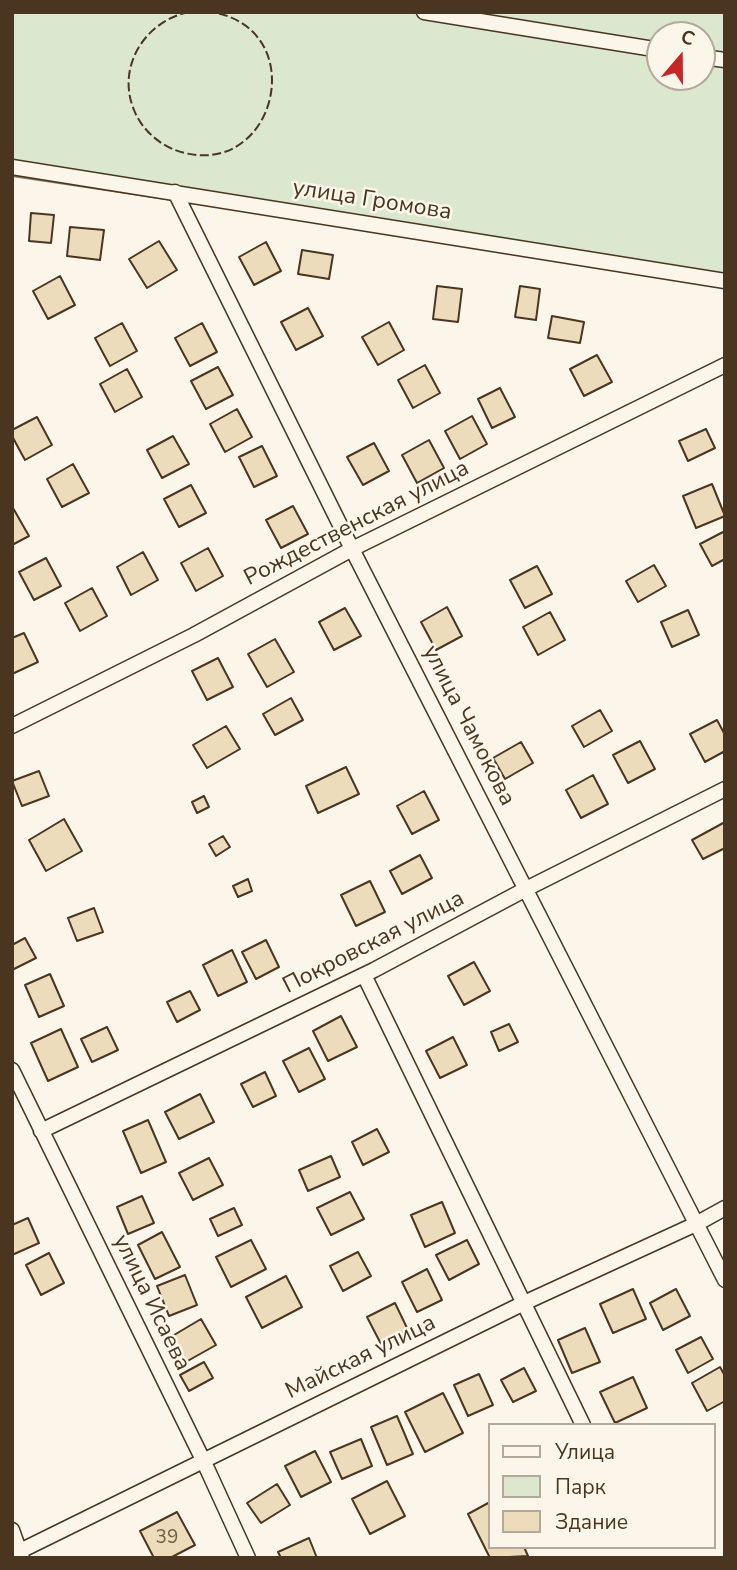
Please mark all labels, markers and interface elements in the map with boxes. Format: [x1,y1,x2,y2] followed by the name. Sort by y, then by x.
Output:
[646,21,716,91] north arrow
[677,24,698,53] text: С
[291,175,453,227] street label: улица Громова
[240,455,474,593] street label: Рождественская улица
[416,641,520,811] street label: улица Чамокова
[279,885,469,1001] street label: Покровская улица
[106,1231,196,1375] street label: улица Исаева
[282,1310,440,1406] street label: Майская улица
[489,1423,716,1549] legend
[555,1438,615,1466] text: Улица
[555,1473,606,1501] text: Парк
[555,1508,628,1536] text: Здание
[156,1527,178,1549] house number: 39

